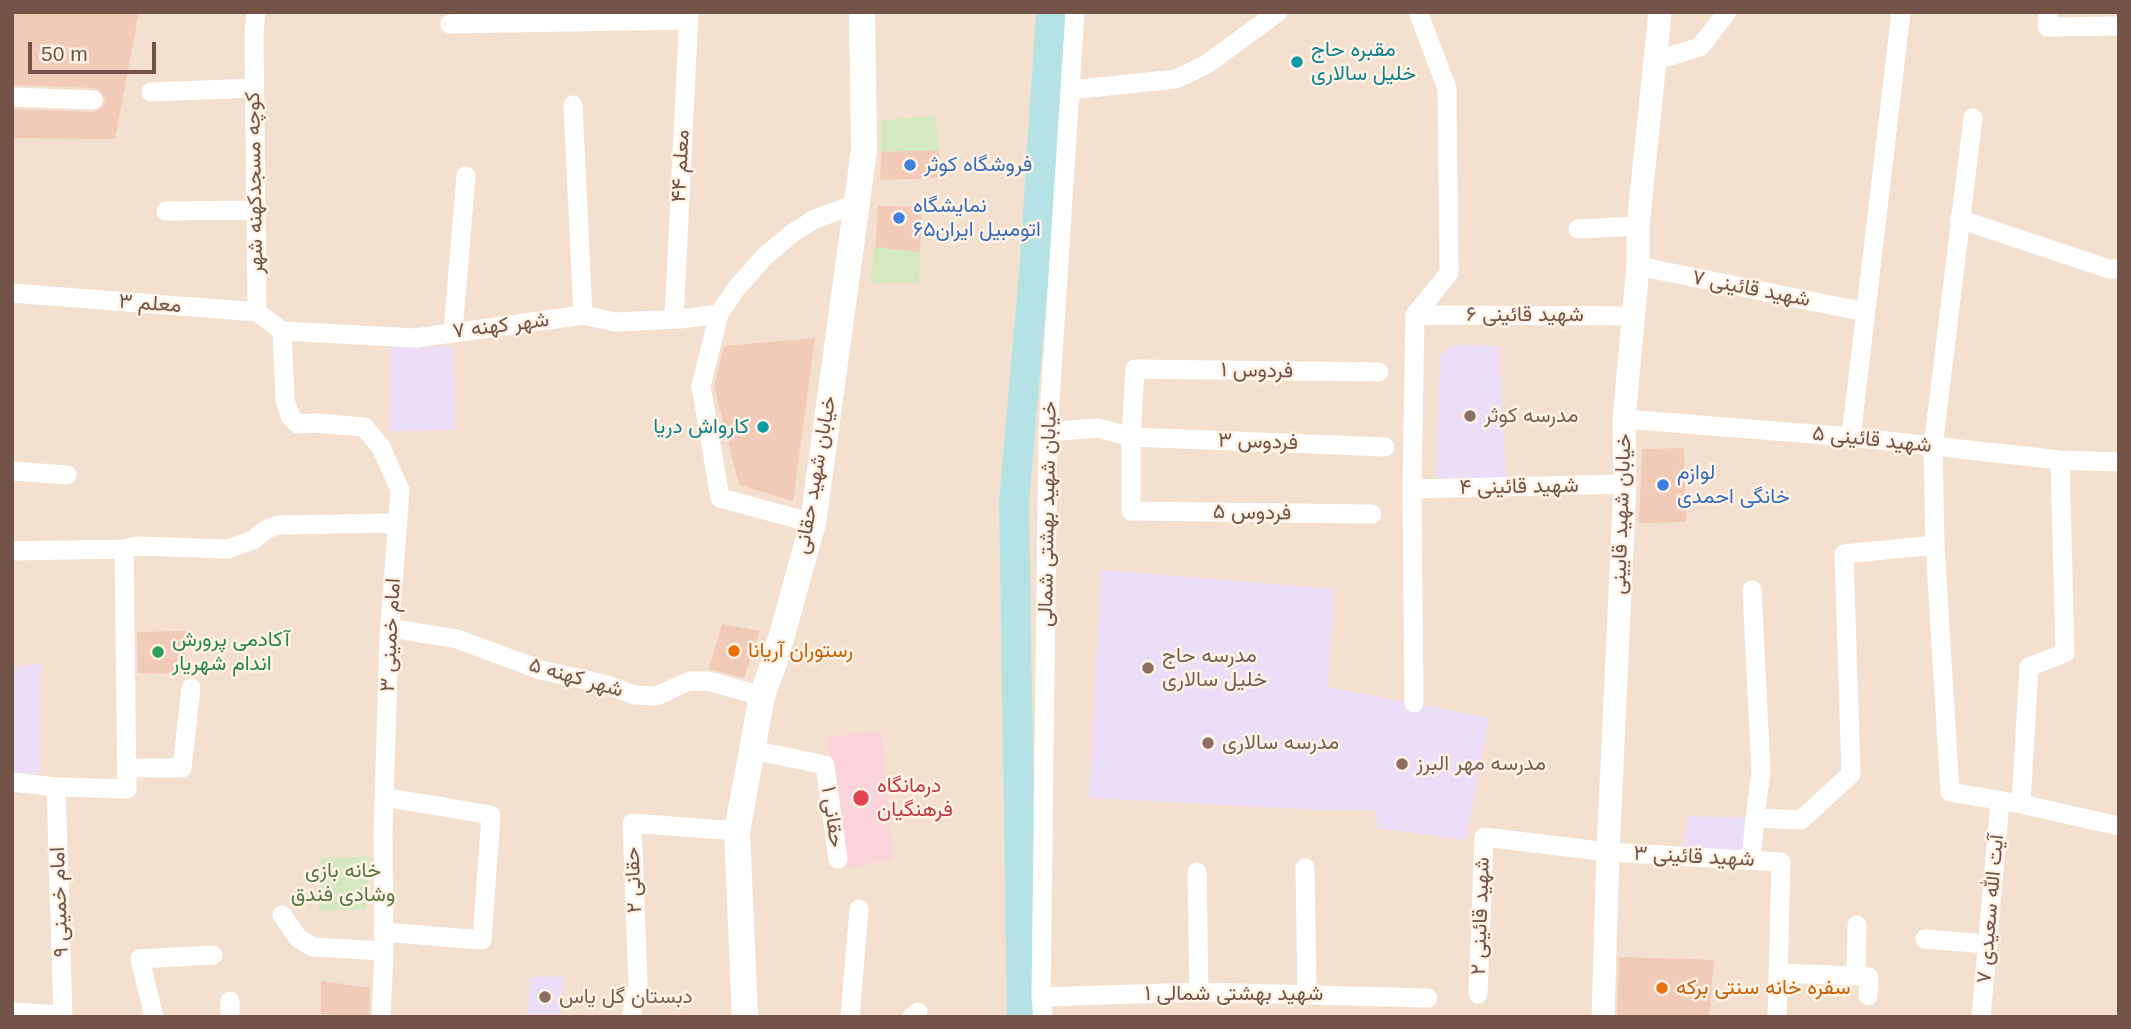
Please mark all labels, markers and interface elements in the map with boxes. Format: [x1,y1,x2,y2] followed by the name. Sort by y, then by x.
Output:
[32,28,159,72] scale bar
[1311,37,1416,87] place label: مقبره حاج خلیل سالاری
[41,42,88,65] text: 50 m
[1289,54,1305,70] marker: مقبره حاج خلیل سالاری
[241,92,269,274] street label: کوچه مسجدکهنه شهر
[667,129,695,203] street label: معلم ۴۴
[924,152,1032,178] place label: فروشگاه کوثر
[902,157,918,173] marker: فروشگاه کوثر
[913,193,1041,243] place label: نمایشگاه اتومبیل ایران۶۵
[891,210,907,226] marker: نمایشگاه اتومبیل ایران۶۵
[1690,265,1812,313] street label: شهید قائینی ۷
[118,289,182,319] street label: معلم ۳
[1466,302,1584,328] street label: شهید قائینی ۶
[451,308,551,344] street label: شهر کهنه ۷
[1221,358,1293,384] street label: فردوس ۱
[790,394,842,556] street label: خیابان شهید حقانی
[1033,401,1063,627] street label: خیابان شهید بهشتی شمالی
[1484,403,1578,429] place label: مدرسه کوثر
[1462,408,1478,424] marker: مدرسه کوثر
[653,414,749,440] place label: کارواش دریا
[755,419,771,435] marker: کارواش دریا
[1811,421,1933,459] street label: شهید قائینی ۵
[1218,428,1298,456] street label: فردوس ۳
[1607,433,1637,595] street label: خیابان شهید قایینی
[1677,460,1790,510] place label: لوازم خانگی احمدی
[1459,473,1579,501] street label: شهید قائینی ۴
[1655,477,1671,493] marker: لوازم خانگی احمدی
[1213,500,1291,526] street label: فردوس ۵
[375,577,407,693] street label: امام خمینی ۳
[172,627,289,677] place label: آکادمی پرورش اندام شهریار
[748,638,853,664] place label: رستوران آریانا
[726,643,742,659] marker: رستوران آریانا
[1162,643,1267,693] place label: مدرسه حاج خلیل سالاری
[150,644,166,660] marker: آکادمی پرورش اندام شهریار
[526,653,626,703] street label: شهر کهنه ۵
[1140,660,1156,676] marker: مدرسه حاج خلیل سالاری
[1222,730,1339,756] place label: مدرسه سالاری
[1200,735,1216,751] marker: مدرسه سالاری
[1416,751,1546,777] place label: مدرسه مهر البرز
[1394,756,1410,772] marker: مدرسه مهر البرز
[877,773,953,823] place label: درمانگاه فرهنگیان
[815,785,849,849] street label: حقانی ۱
[851,788,871,808] marker: درمانگاه فرهنگیان
[1972,833,2010,985] street label: آیت الله سعیدی ۷
[1633,841,1755,873] street label: شهید قائینی ۳
[45,846,75,958] street label: امام خمینی ۹
[620,846,648,914] street label: حقانی ۲
[1466,856,1496,976] street label: شهید قائینی ۲
[291,858,395,908] park label: خانه بازی وشادی فندق
[1676,975,1851,1001] place label: سفره خانه سنتی برکه
[1654,980,1670,996] marker: سفره خانه سنتی برکه
[1145,981,1323,1007] street label: شهید بهشتی شمالی ۱
[559,984,693,1010] place label: دبستان گل یاس
[537,989,553,1005] marker: دبستان گل یاس

